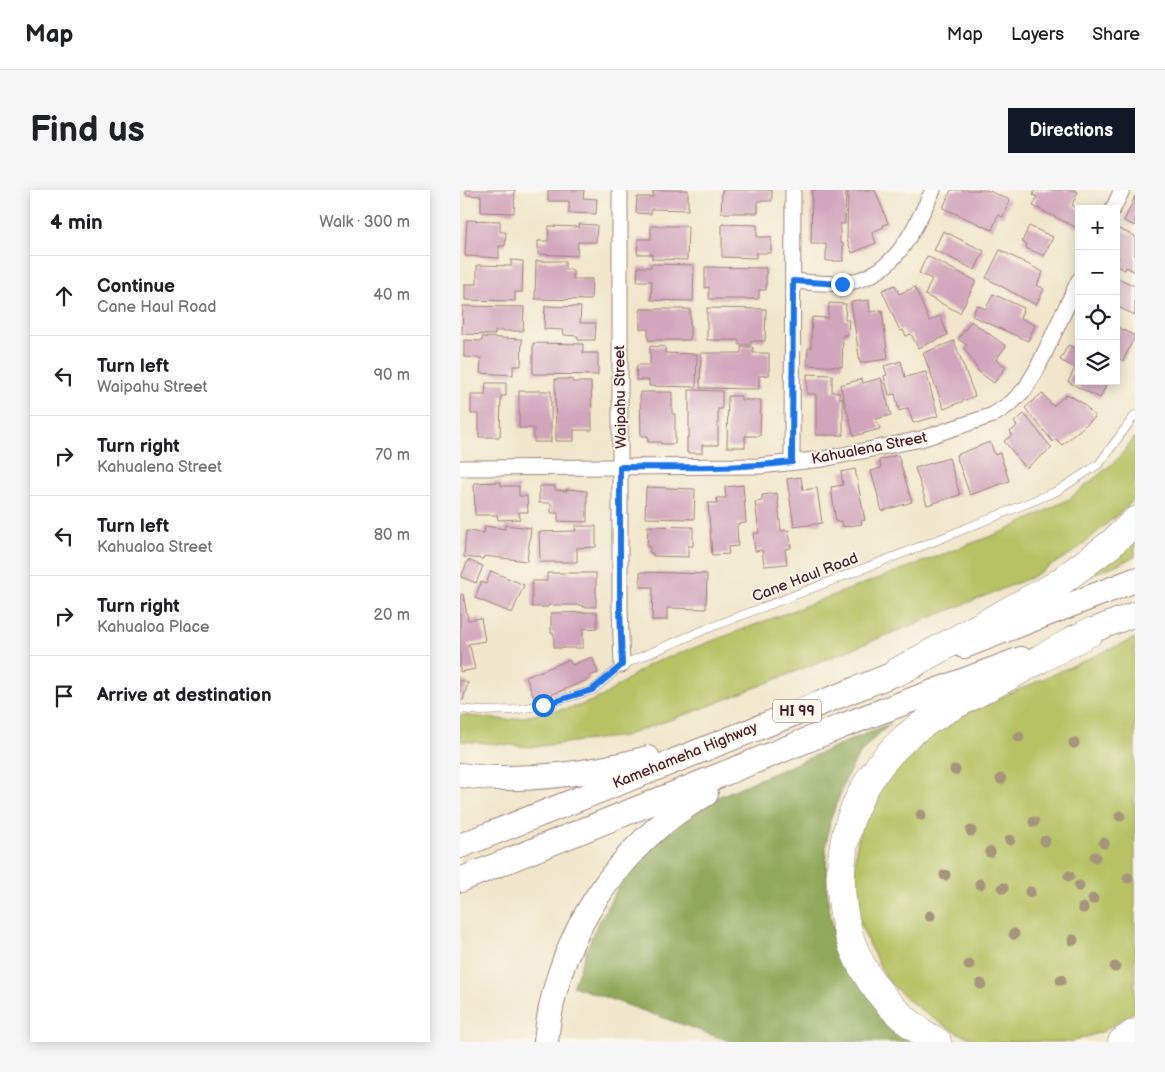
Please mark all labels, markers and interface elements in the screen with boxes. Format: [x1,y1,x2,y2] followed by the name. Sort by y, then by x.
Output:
[25,20,73,49] text: Map
[947,24,983,45] text: Map
[1011,24,1064,45] text: Layers
[1092,24,1140,45] text: Share
[1008,108,1135,153] button: Directions
[30,109,145,152] text: Find us
[1075,205,1120,385] map controls
[1075,205,1120,250] button: +
[50,210,103,235] text: 4 min
[319,213,410,232] text: Walk · 300 m
[1075,250,1120,295] button: −
[831,273,854,296] route end
[97,275,175,298] text: Continue
[50,282,78,310] icon: ahead
[373,286,410,305] text: 40 m
[1075,295,1120,340] button: locate
[97,298,217,317] text: Cane Haul Road
[1075,340,1120,385] button: layers
[610,345,631,449] street label: Waipahu Street
[97,355,169,378] text: Turn left
[50,362,78,390] icon: left
[374,366,410,385] text: 90 m
[97,378,207,397] text: Waipahu Street
[810,428,929,469] street label: Kahualena Street
[97,435,180,458] text: Turn right
[50,442,78,470] icon: right
[375,446,410,465] text: 70 m
[97,458,222,477] text: Kahualena Street
[97,515,169,538] text: Turn left
[50,522,78,550] icon: left
[374,526,410,545] text: 80 m
[97,538,212,557] text: Kahualoa Street
[749,549,861,606] street label: Cane Haul Road
[97,595,180,618] text: Turn right
[50,602,78,630] icon: right
[374,606,410,625] text: 20 m
[97,618,209,637] text: Kahualoa Place
[50,682,78,710] icon: arrive
[97,684,272,707] text: Arrive at destination
[532,694,555,717] route start
[773,700,821,722] road number: HI 99
[610,718,761,793] street label: Kamehameha Highway

